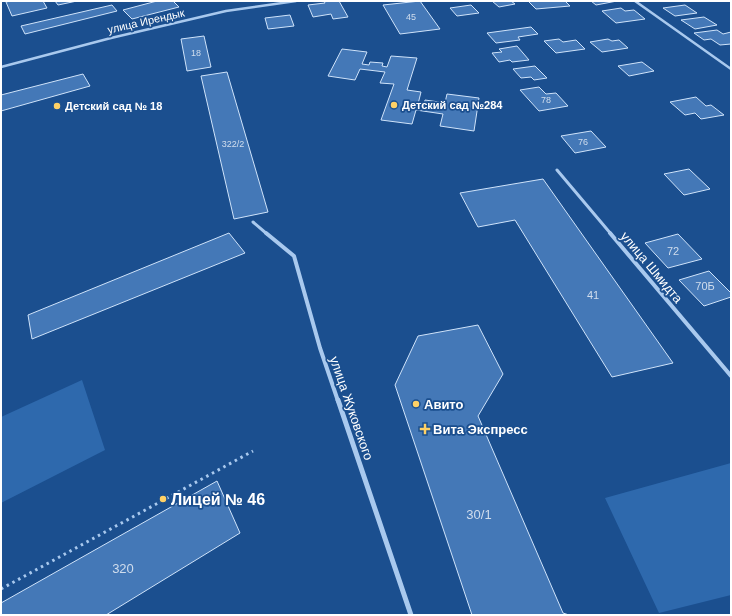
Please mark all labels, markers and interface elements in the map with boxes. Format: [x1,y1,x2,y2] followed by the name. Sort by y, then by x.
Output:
[106,6,186,36] street label: улица Ирендык
[406,12,416,22] house number: 45
[191,48,201,58] house number: 18
[541,95,551,105] house number: 78
[402,99,503,111] place label: Детский сад №284
[65,100,162,112] place label: Детский сад № 18
[389,100,399,110] marker: Детский сад №284
[52,101,62,111] marker: Детский сад № 18
[578,137,588,147] house number: 76
[222,139,244,149] house number: 322/2
[618,229,686,306] street label: улица Шмидта
[667,245,679,257] house number: 72
[695,280,715,292] house number: 70Б
[587,289,599,301] house number: 41
[327,354,376,462] street label: улица Жуковского
[424,397,464,412] place label: Авито
[411,399,421,409] marker: Авито
[433,422,528,437] place label: Вита Экспресс
[420,424,430,434] marker: Вита Экспресс
[171,491,265,508] place label: Лицей № 46
[158,494,168,504] marker: Лицей № 46
[466,507,492,522] house number: 30/1
[112,561,134,576] house number: 320

